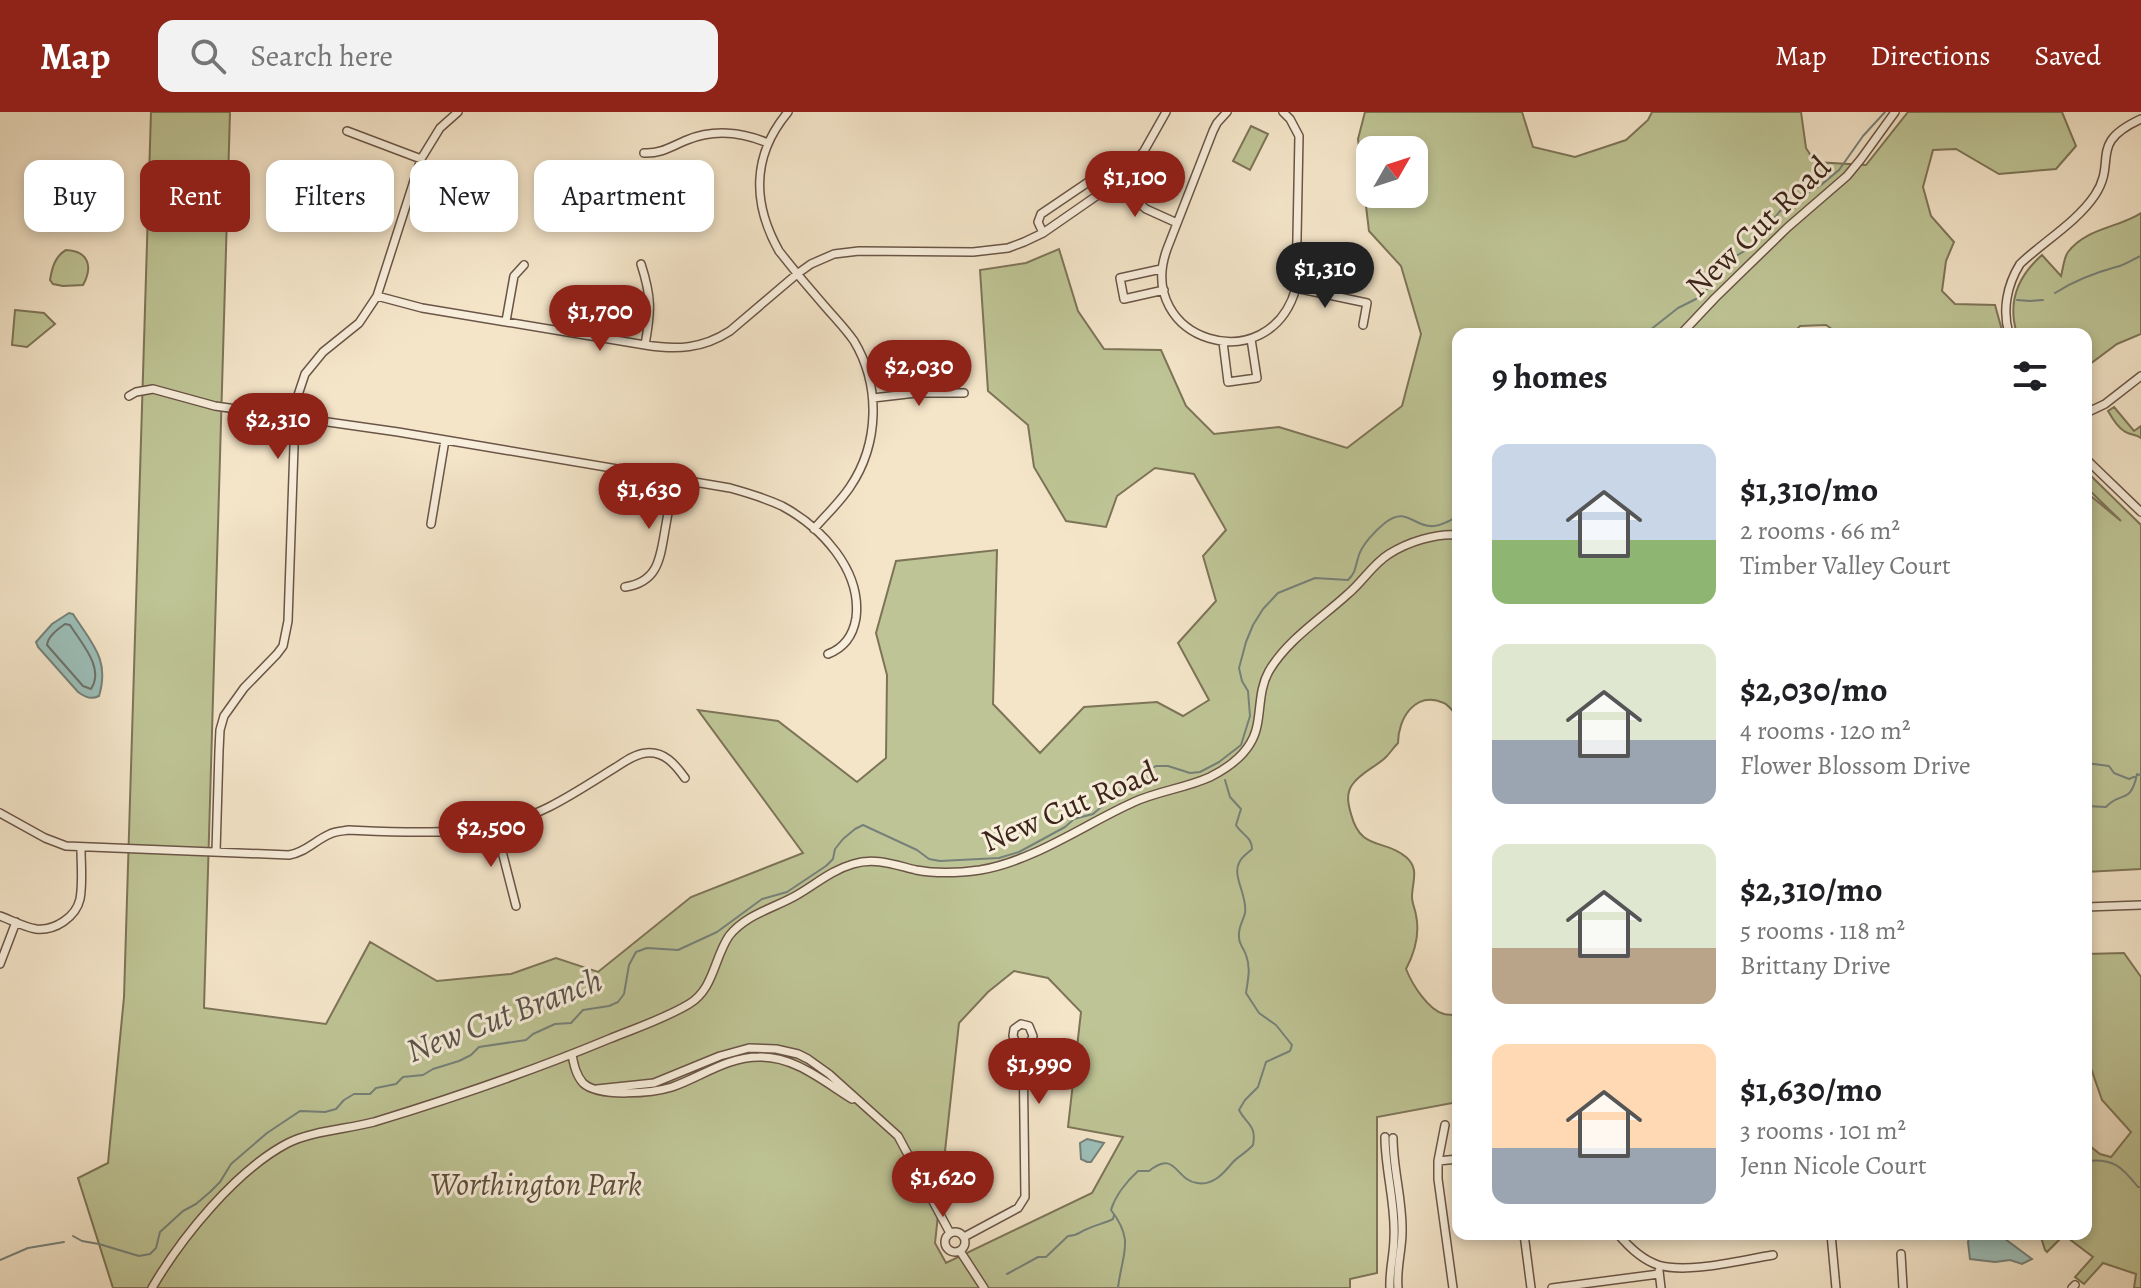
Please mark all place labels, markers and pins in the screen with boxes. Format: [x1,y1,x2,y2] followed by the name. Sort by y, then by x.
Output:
[1070,151,1200,219] pin: $1,100
[1260,242,1390,310] pin: $1,310
[535,285,665,353] pin: $1,700
[854,340,984,408] pin: $2,030
[213,393,343,461] pin: $2,310
[584,463,714,531] pin: $1,630
[426,801,556,869] pin: $2,500
[974,1038,1104,1106] pin: $1,990
[878,1151,1008,1219] pin: $1,620

